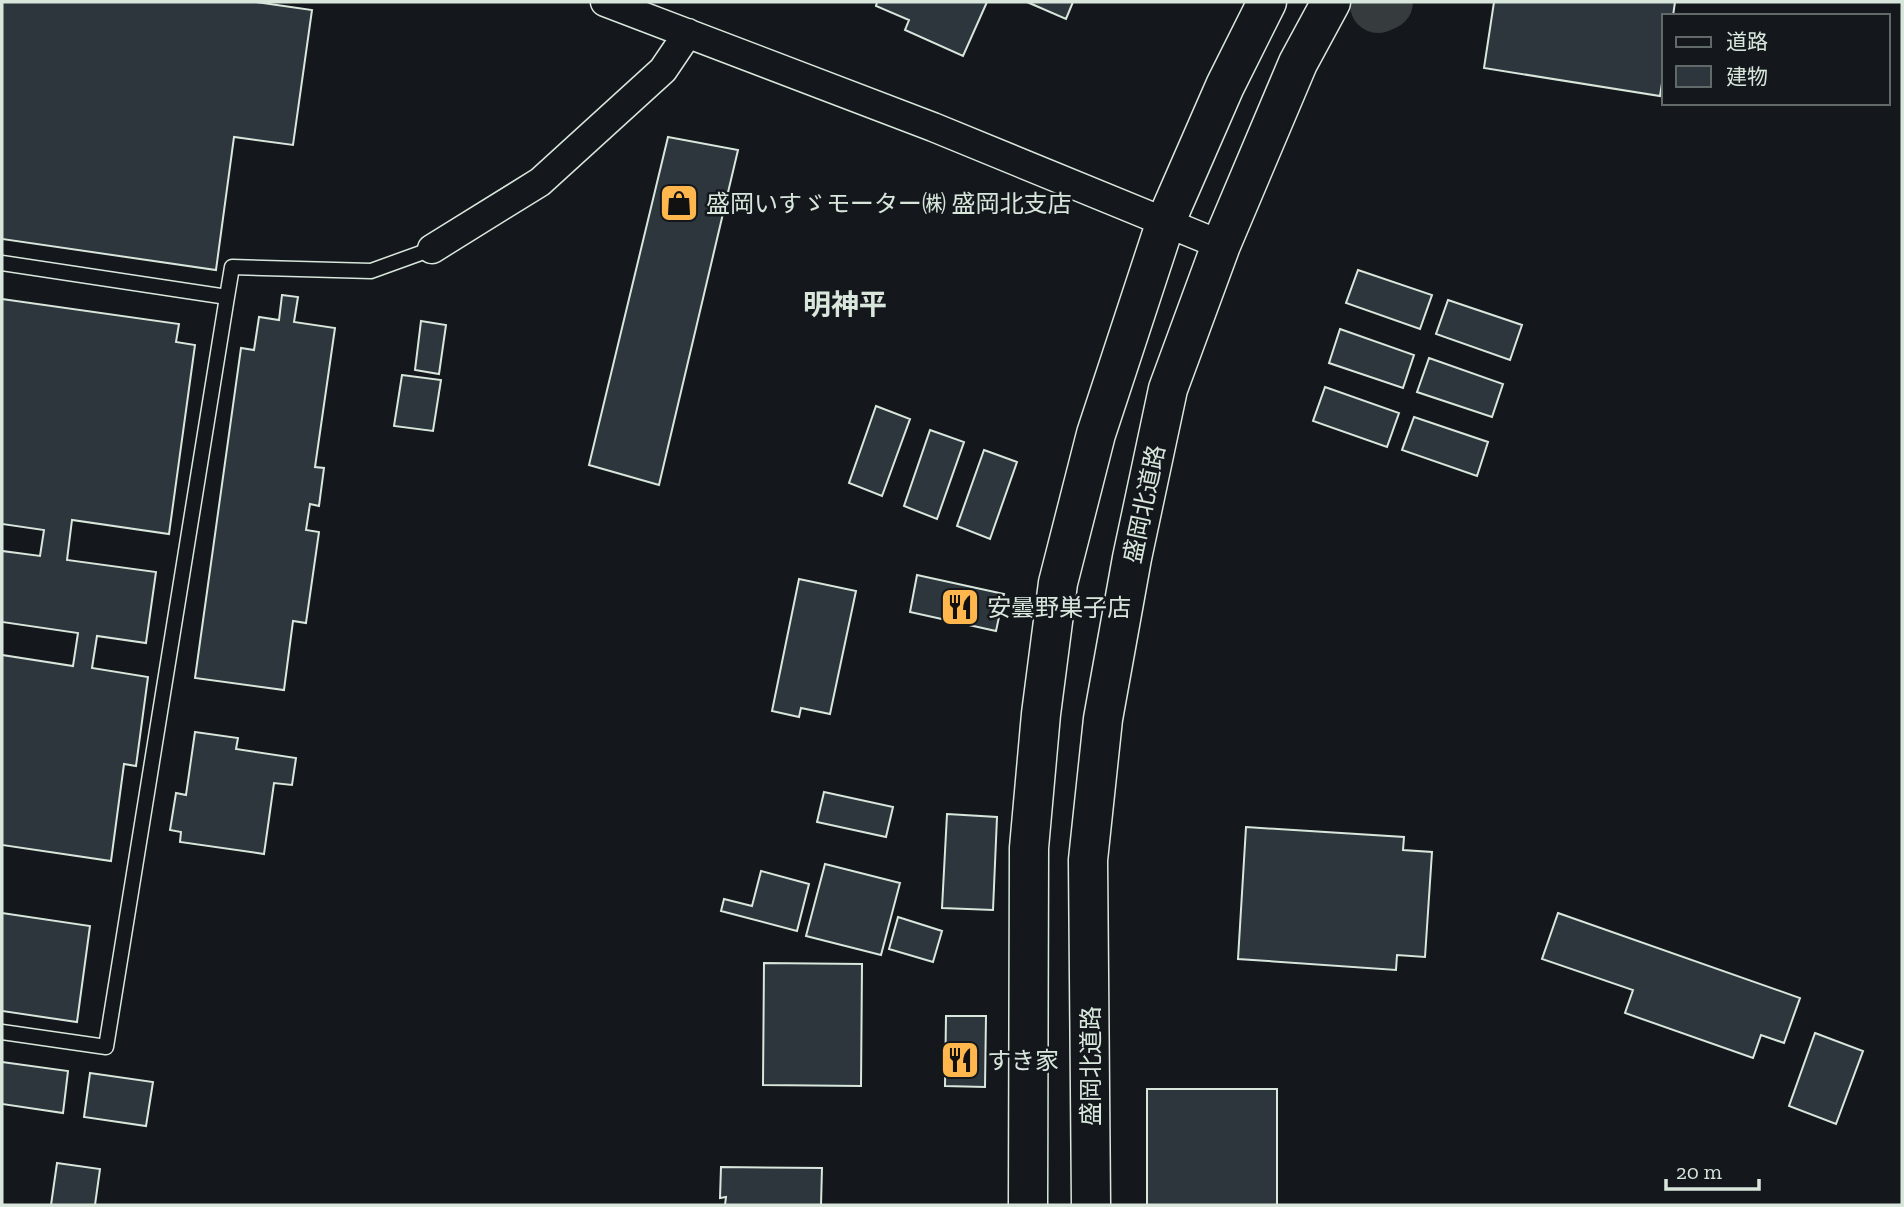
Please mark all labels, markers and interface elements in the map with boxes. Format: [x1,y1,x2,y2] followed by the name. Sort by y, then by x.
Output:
[1662,14,1890,105] legend
[1726,29,1768,54] text: 道路
[1726,64,1768,89] text: 建物
[658,182,700,224] shop icon: 盛岡いすゞモーター㈱ 盛岡北支店
[706,189,1071,218] place label: 盛岡いすゞモーター㈱ 盛岡北支店
[803,288,887,321] district label: 明神平
[1117,442,1171,566] street label: 盛岡北道路
[939,586,981,628] restaurant icon: 安曇野巣子店
[987,593,1131,622] place label: 安曇野巣子店
[1076,1006,1105,1126] street label: 盛岡北道路
[939,1039,981,1081] restaurant icon: すき家
[987,1046,1059,1075] place label: すき家
[1666,1148,1759,1192] scale bar
[1676,1159,1722,1184] text: 20 m

